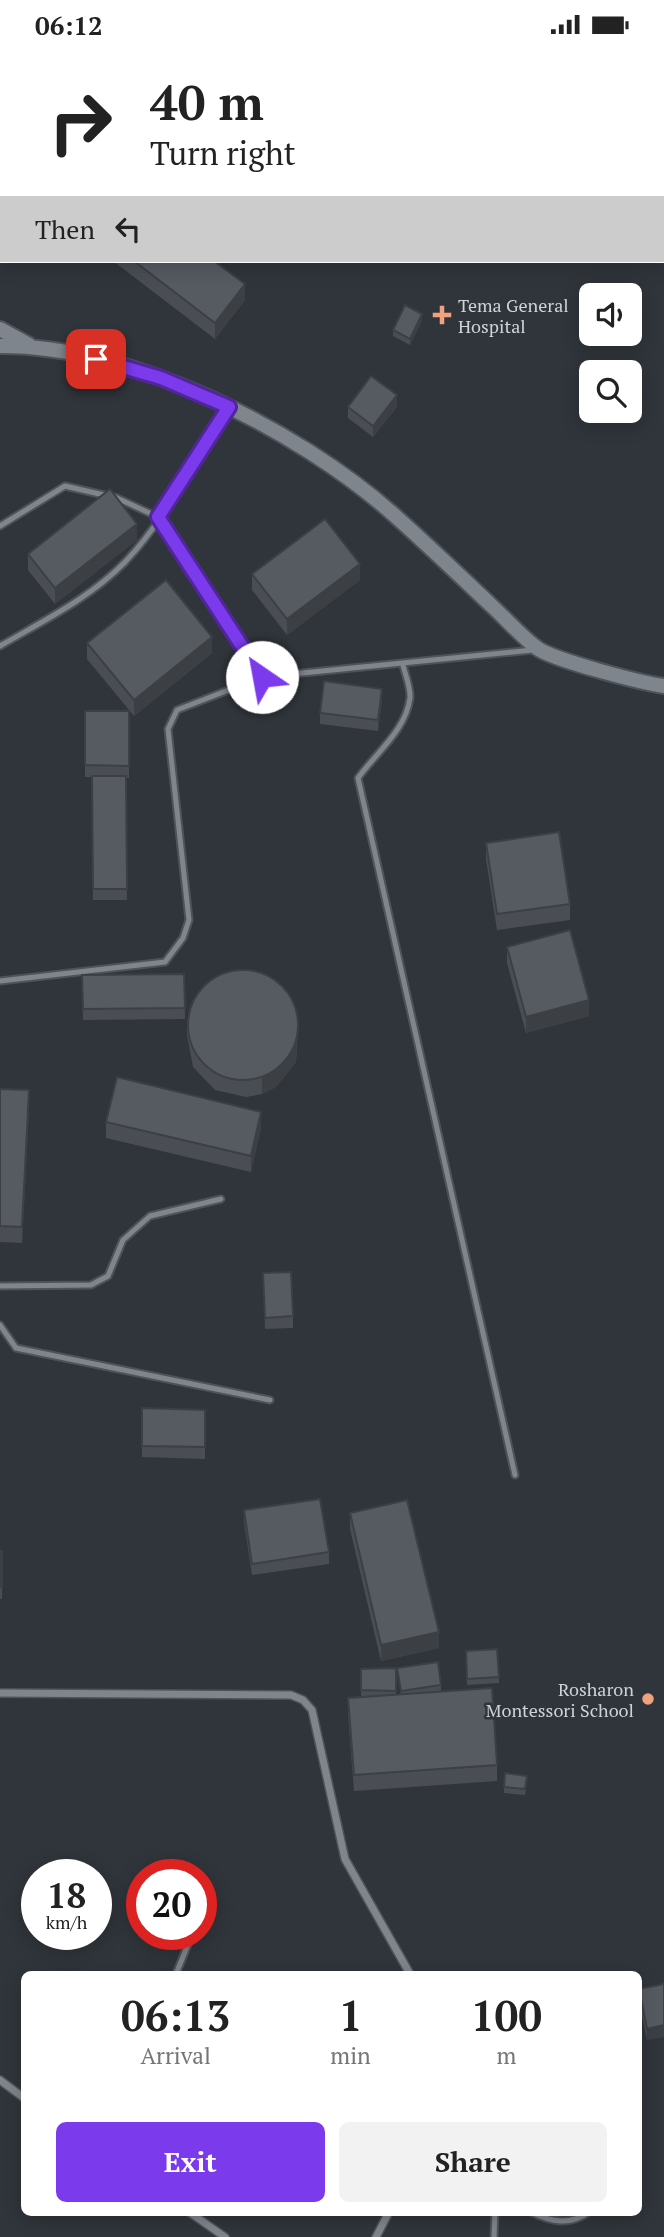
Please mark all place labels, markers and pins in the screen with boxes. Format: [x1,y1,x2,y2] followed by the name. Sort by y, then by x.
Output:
[458,293,569,338] place label: Tema General Hospital
[432,305,452,325] marker: Tema General Hospital
[66,329,126,389] pin
[486,1677,634,1722] place label: Rosharon Montessori School
[640,1691,656,1707] marker: Rosharon Montessori School

